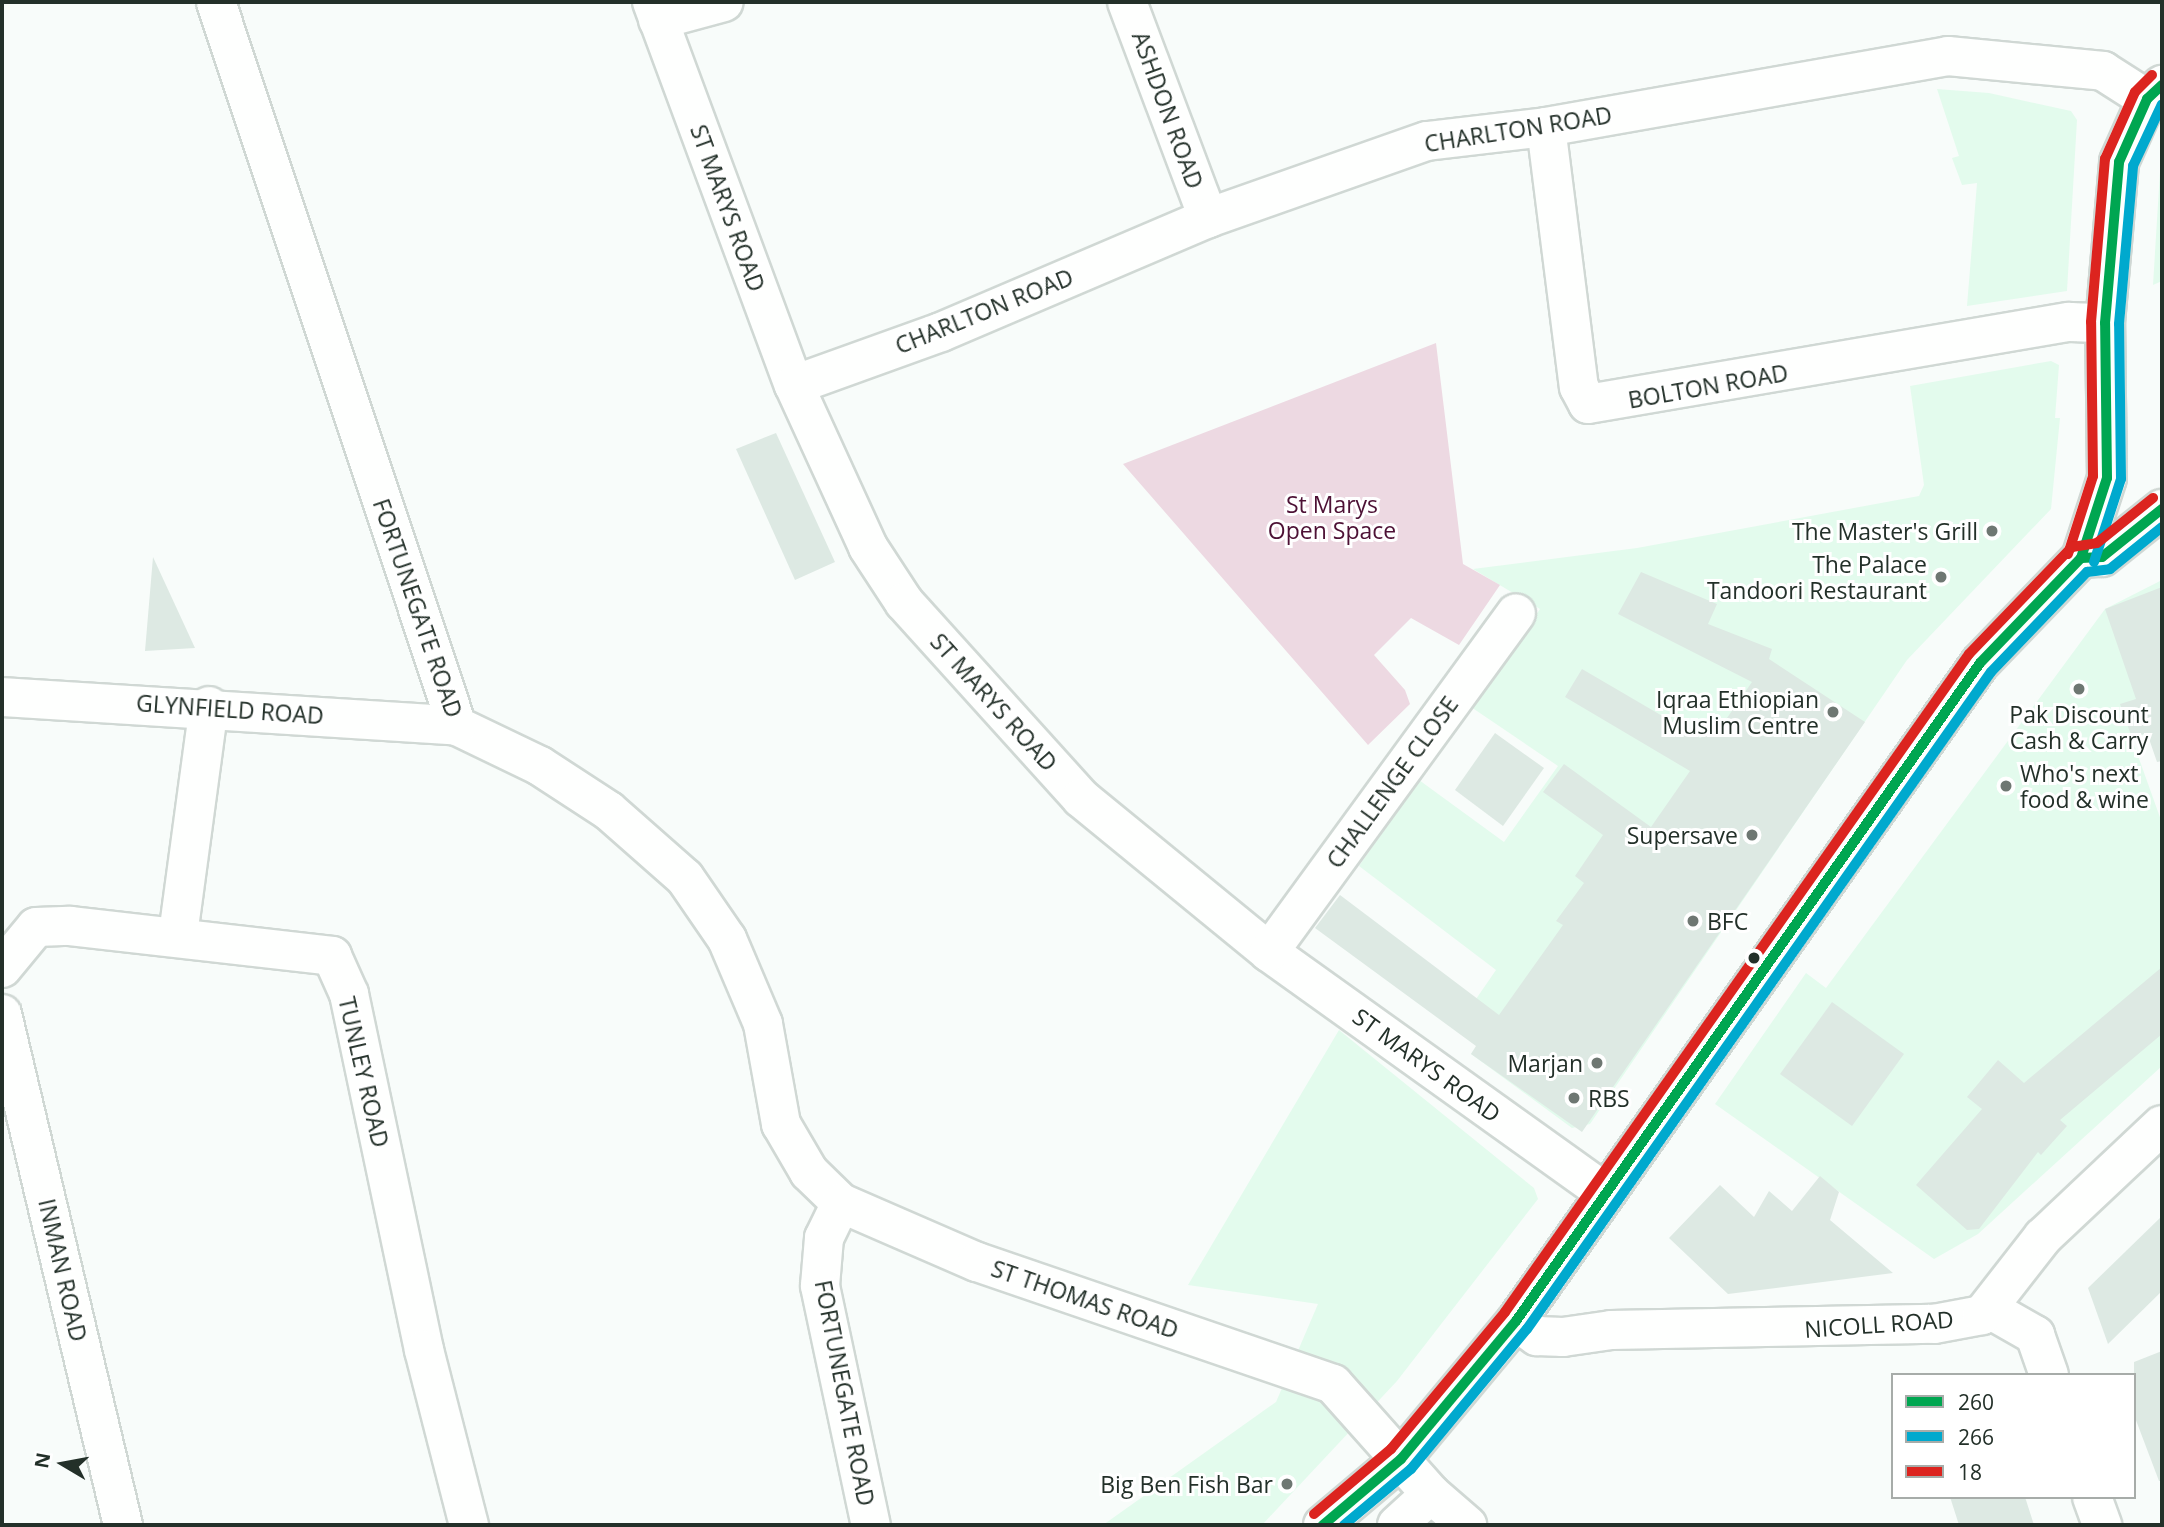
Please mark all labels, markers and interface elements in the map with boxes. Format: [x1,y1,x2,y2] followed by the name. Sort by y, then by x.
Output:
[1127,28,1209,192] street label: ASHDON ROAD
[1422,101,1614,157] street label: CHARLTON ROAD
[685,121,771,295] street label: ST MARYS ROAD
[891,263,1077,359] street label: CHARLTON ROAD
[1626,358,1790,414] street label: BOLTON ROAD
[1268,490,1396,544] park label: St Marys Open Space
[368,495,468,721] street label: FORTUNEGATE ROAD
[1792,517,1978,545] place label: The Master's Grill
[1984,523,2000,539] marker: The Master's Grill
[1707,550,1927,604] place label: The Palace Tandoori Restaurant
[1933,569,1949,585] marker: The Palace Tandoori Restaurant
[925,628,1063,776] street label: ST MARYS ROAD
[2071,681,2087,697] marker: Pak Discount Cash & Carry
[1656,685,1819,739] place label: Iqraa Ethiopian Muslim Centre
[135,689,325,729] street label: GLYNFIELD ROAD
[1320,691,1464,873] street label: CHALLENGE CLOSE
[2009,700,2149,754] place label: Pak Discount Cash & Carry
[1825,704,1841,720] marker: Iqraa Ethiopian Muslim Centre
[2020,759,2149,813] place label: Who's next food & wine
[1998,778,2014,794] marker: Who's next food & wine
[1627,821,1738,849] place label: Supersave
[1744,827,1760,843] marker: Supersave
[1707,907,1748,935] place label: BFC
[1685,913,1701,929] marker: BFC
[1747,951,1761,965] unlabelled marker
[333,994,395,1150] street label: TUNLEY ROAD
[1348,1002,1506,1128] street label: ST MARYS ROAD
[1507,1049,1583,1077] place label: Marjan
[1589,1055,1605,1071] marker: Marjan
[1588,1084,1630,1112] place label: RBS
[1566,1090,1582,1106] marker: RBS
[33,1196,93,1344] street label: INMAN ROAD
[988,1254,1182,1344] street label: ST THOMAS ROAD
[810,1278,880,1508] street label: FORTUNEGATE ROAD
[1804,1305,1954,1343] street label: NICOLL ROAD
[1891,1373,2136,1499] legend
[1958,1388,1994,1416] text: 260
[1958,1423,1994,1451] text: 266
[28,1429,98,1499] north arrow
[28,1450,56,1470] text: N
[1958,1458,1982,1486] text: 18
[1100,1470,1273,1498] place label: Big Ben Fish Bar
[1279,1476,1295,1492] marker: Big Ben Fish Bar

